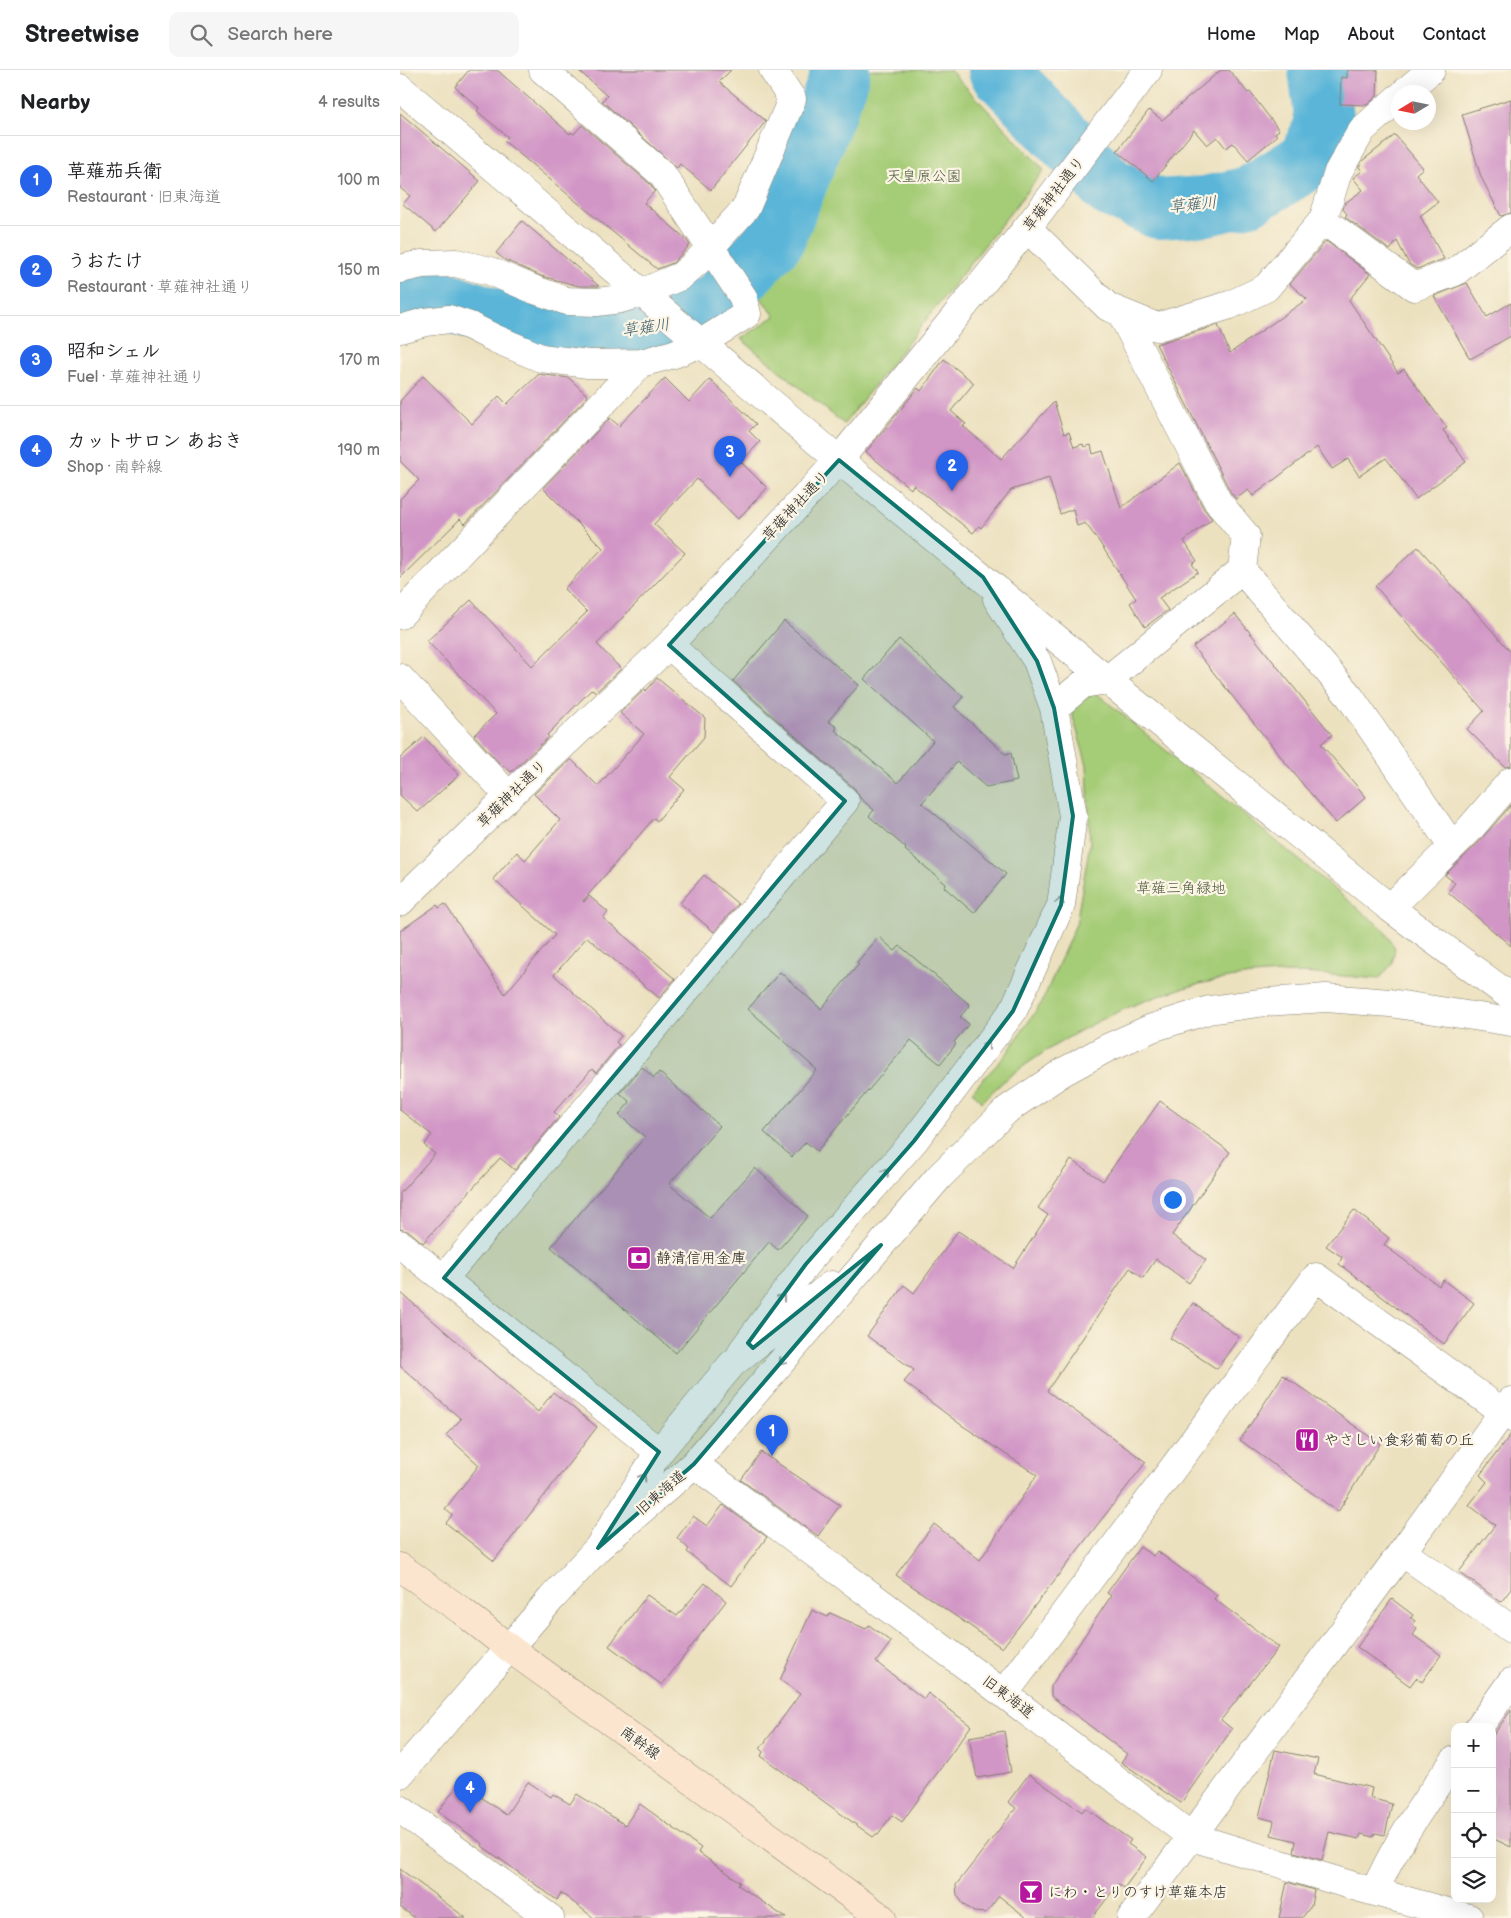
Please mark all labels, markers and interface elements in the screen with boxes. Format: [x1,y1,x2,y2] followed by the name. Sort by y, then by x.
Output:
[169,12,519,57] search box
[25,20,139,49] text: Streetwise
[187,21,215,49] icon: search
[227,23,333,46] text: Search here
[1207,24,1256,45] text: Home
[1284,24,1320,45] text: Map
[1348,24,1395,45] text: About
[1423,24,1486,45] text: Contact
[1391,85,1436,130] north arrow
[20,90,90,115] text: Nearby
[318,93,380,112] text: 4 results
[1019,153,1089,235] street label: 草薙神社通り
[67,160,162,183] text: 草薙茄兵衛
[886,167,962,186] park label: 天皇原公園
[33,171,39,190] text: 1
[337,171,380,190] text: 100 m
[67,188,221,207] text: Restaurant · 旧東海道
[1168,193,1218,217] water label: 草薙川
[67,250,143,273] text: うおたけ
[31,261,41,280] text: 2
[338,261,380,280] text: 150 m
[67,278,253,297] text: Restaurant · 草薙神社通り
[621,315,671,341] water label: 草薙川
[67,340,160,363] text: 昭和シェル
[31,351,41,370] text: 3
[339,351,380,370] text: 170 m
[67,368,205,387] text: Fuel · 草薙神社通り
[67,430,243,453] text: カットサロン あおき
[714,436,746,477] pin: 3
[31,441,41,460] text: 4
[338,441,380,460] text: 190 m
[936,450,968,491] pin: 2
[67,458,162,477] text: Shop · 南幹線
[758,467,834,545] street label: 草薙神社通り
[473,756,551,832] street label: 草薙神社通り
[1136,879,1226,898] park label: 草薙三角緑地
[1054,897,1065,906] one-way arrow
[981,1041,990,1051] one-way arrow
[880,1169,889,1178] one-way arrow
[1160,1187,1186,1213] your location
[626,1245,652,1271] bank icon: 静清信用金庫
[656,1249,746,1268] place label: 静清信用金庫
[776,1293,785,1303] one-way arrow
[778,1356,787,1365] one-way arrow
[756,1415,788,1456] pin: 1
[1294,1427,1320,1453] restaurant icon: やさしい食彩葡萄の丘
[1324,1431,1474,1450] place label: やさしい食彩葡萄の丘
[632,1466,690,1520] street label: 旧東海道
[637,1474,646,1483] one-way arrow
[978,1671,1038,1723] street label: 旧東海道
[616,1722,664,1764] street label: 南幹線
[1451,1723,1496,1903] map controls
[1451,1723,1496,1768] button: +
[1451,1768,1496,1813] button: −
[454,1772,486,1813] pin: 4
[1451,1813,1496,1858] button: locate
[1451,1858,1496,1903] button: layers
[1018,1879,1044,1905] bar icon: にわ・とりのすけ草薙本店
[1048,1883,1228,1902] place label: にわ・とりのすけ草薙本店

